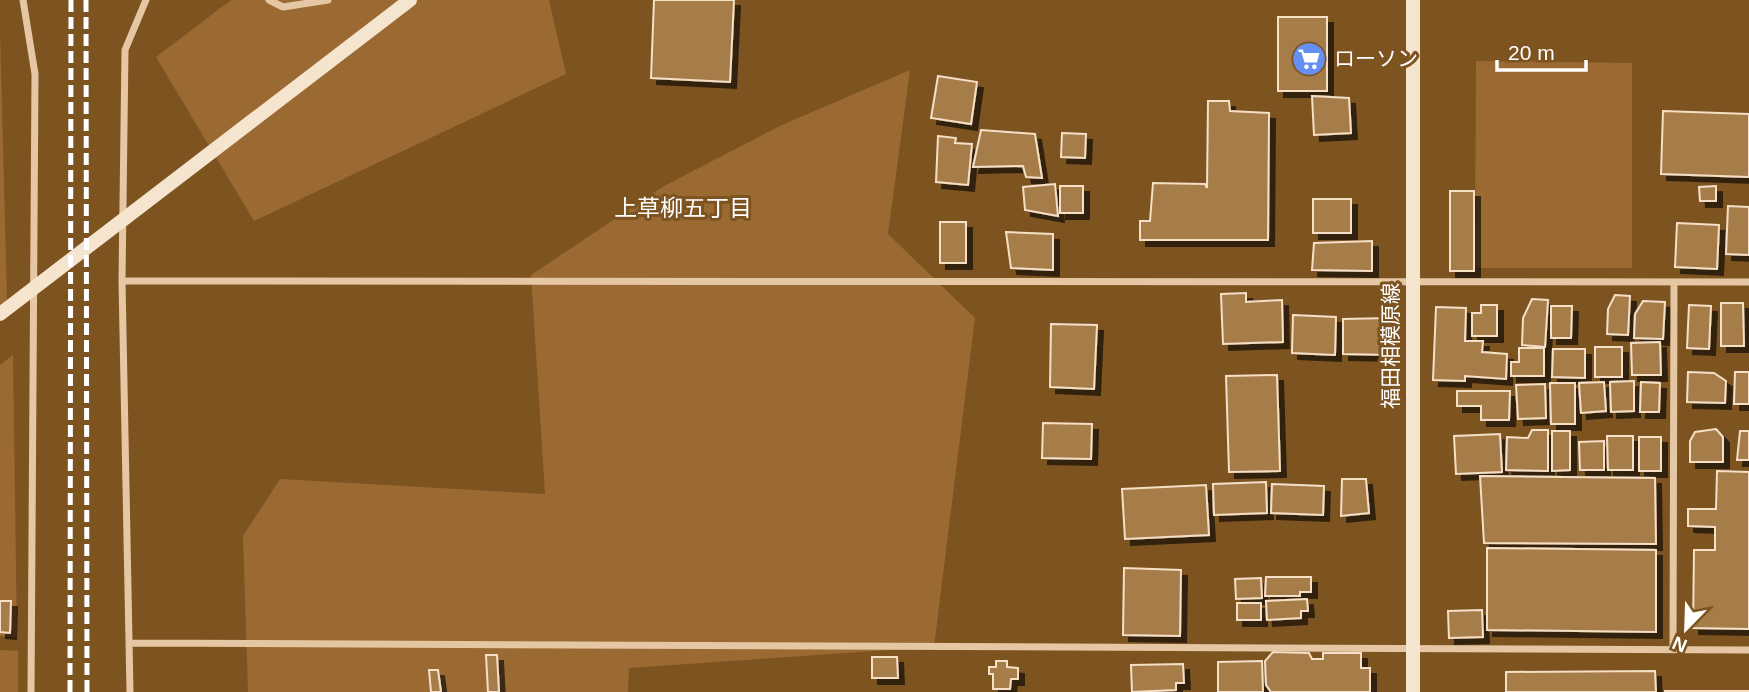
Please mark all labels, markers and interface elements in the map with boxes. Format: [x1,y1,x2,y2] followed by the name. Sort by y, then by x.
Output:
[1497,28,1586,72] scale bar
[1290,40,1328,78] supermarket icon: ローソン
[1508,41,1555,64] text: 20 m
[1334,47,1418,70] place label: ローソン
[614,195,752,221] district label: 上草柳五丁目
[1379,283,1402,409] street label: 福田相模原線
[1651,594,1721,664] north arrow
[1669,632,1690,657] text: N

